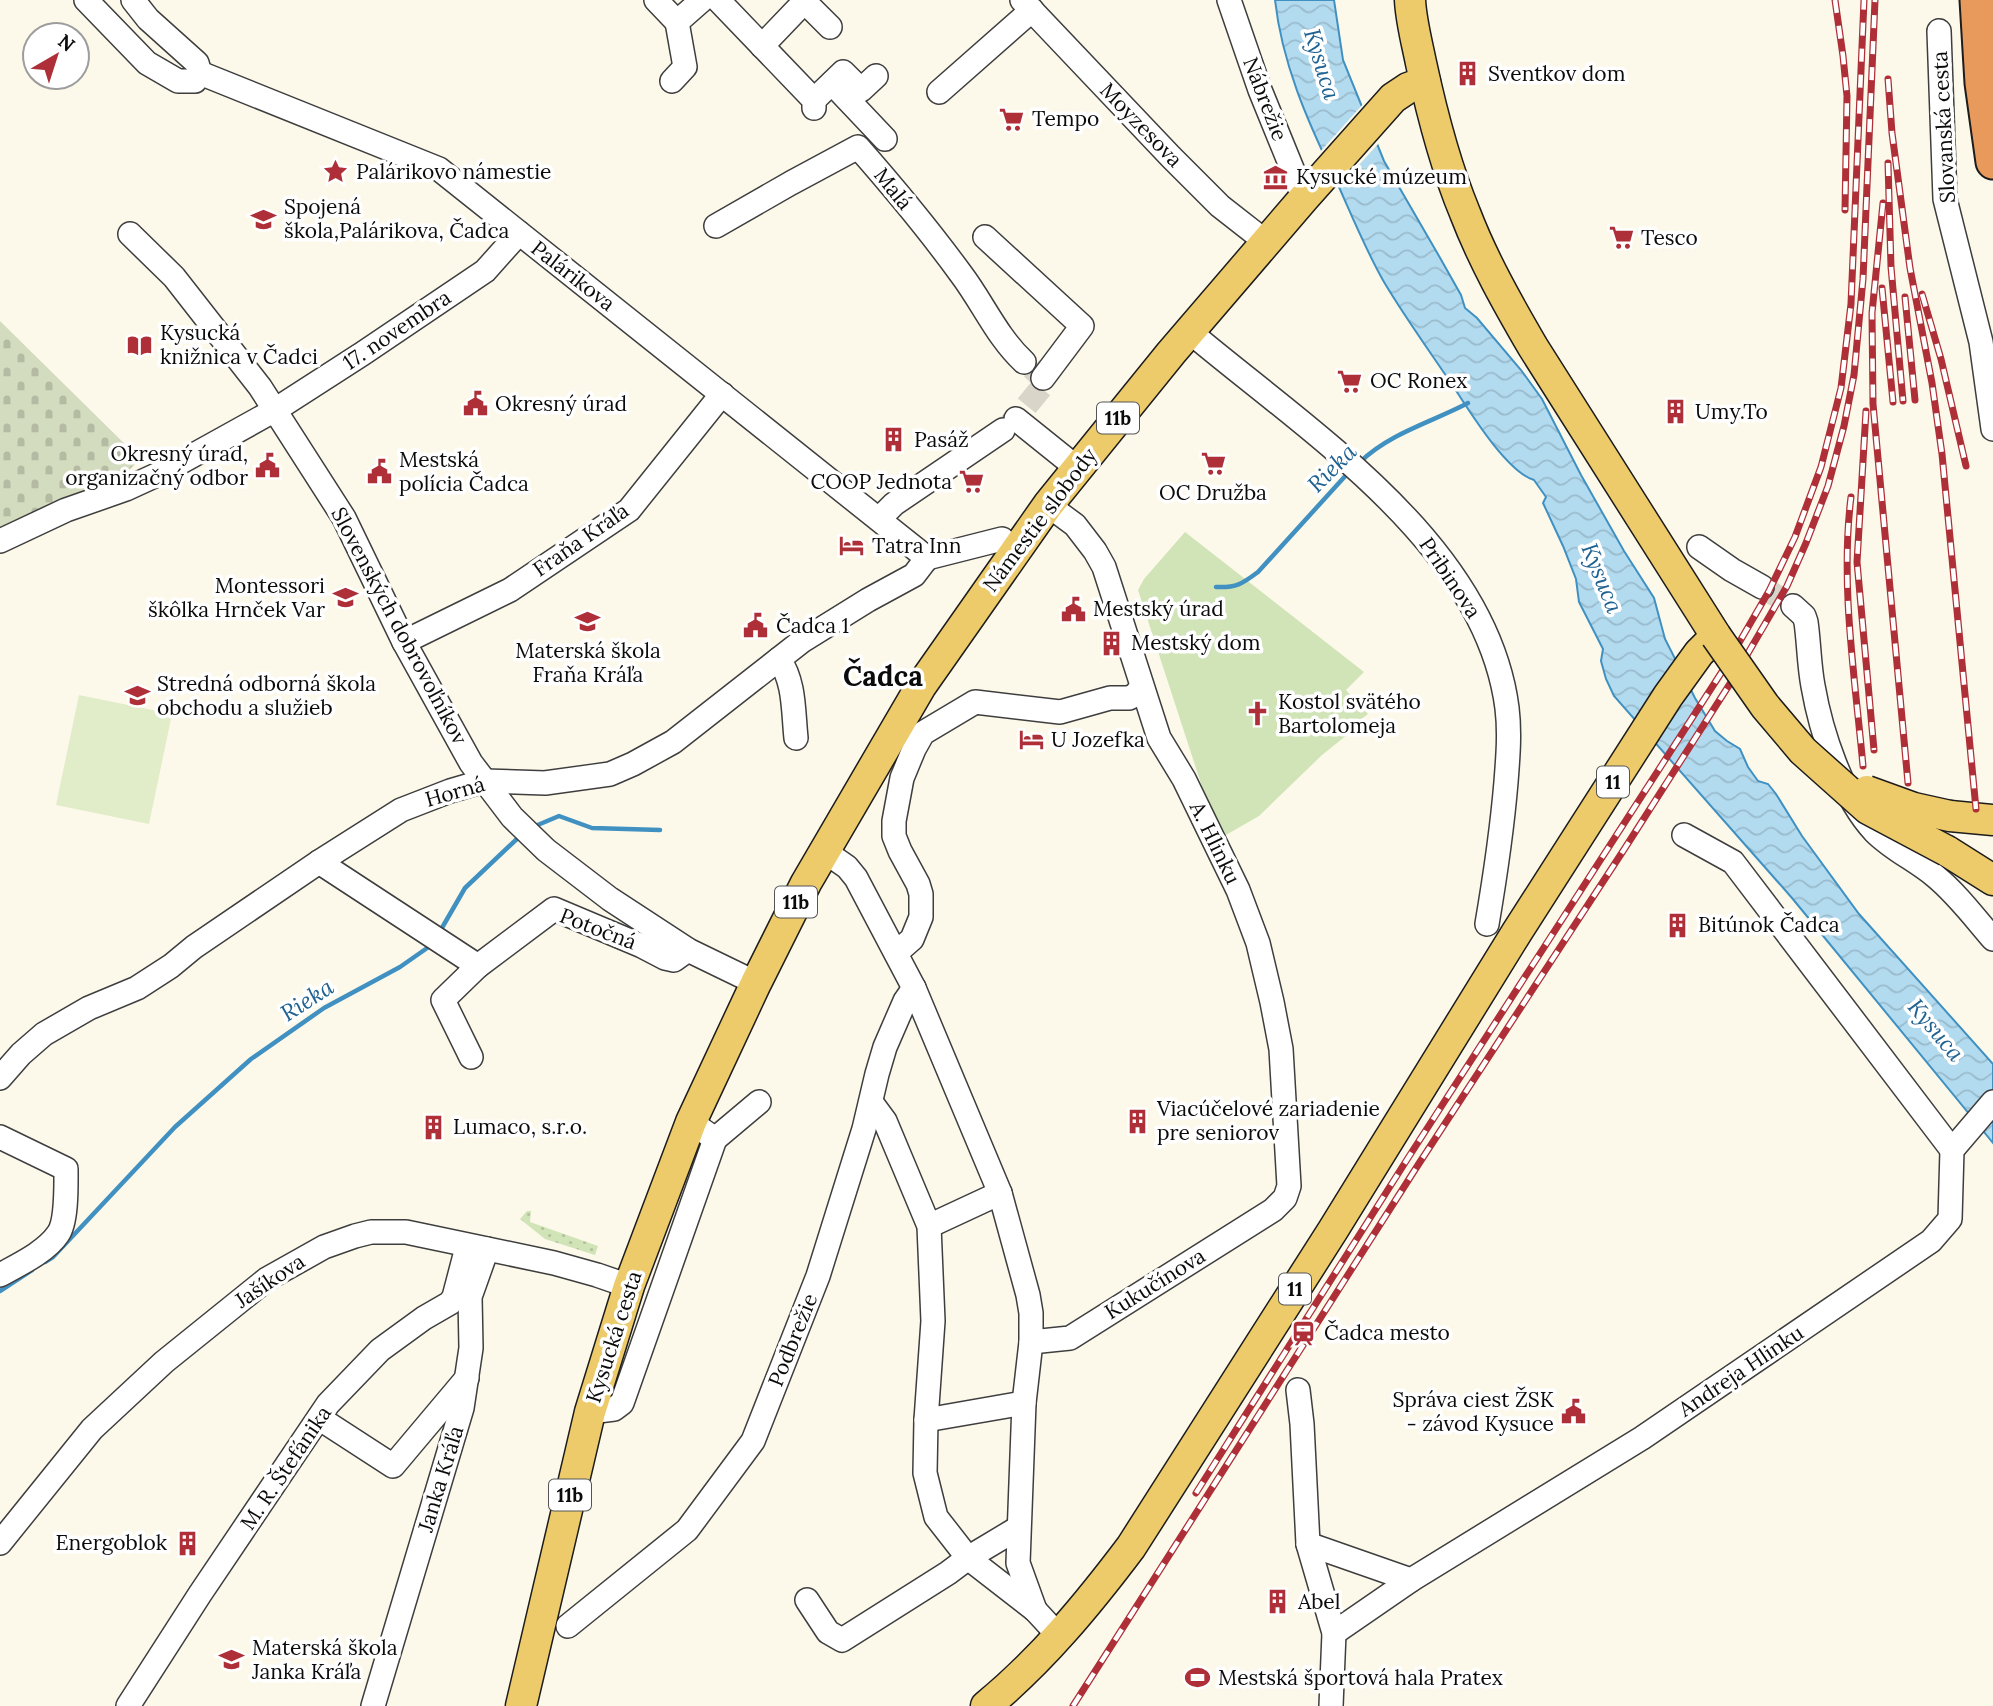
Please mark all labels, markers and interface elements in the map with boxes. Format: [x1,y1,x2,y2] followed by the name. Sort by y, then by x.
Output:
[21,21,91,91] north arrow
[1298,25,1347,103] water label: Kysuca
[53,29,80,57] text: N
[1926,50,1961,204] street label: Slovanská cesta
[1237,53,1294,144] street label: Nábrežie
[1454,60,1482,88] building icon: Sventkov dom
[1488,60,1626,87] place label: Sventkov dom
[1094,77,1188,173] street label: Moyzesova
[998,105,1026,133] supermarket icon: Tempo
[1032,105,1099,132] place label: Tempo
[322,158,350,186] place icon: Palárikovo námestie
[356,158,551,185] place label: Palárikovo námestie
[868,162,919,215] street label: Malá
[1262,163,1290,191] museum icon: Kysucké múzeum
[1296,163,1467,190] place label: Kysucké múzeum
[284,193,510,244] place label: Spojená škola,Palárikova, Čadca
[250,205,278,233] school or university icon: Spojená škola,Palárikova, Čadca
[1607,224,1635,252] supermarket icon: Tesco
[1641,224,1698,251] place label: Tesco
[526,234,621,317] street label: Palárikova
[337,283,456,376] street label: 17. novembra
[160,319,318,370] place label: Kysucká knižnica v Čadci
[126,331,154,359] library icon: Kysucká knižnica v Čadci
[1336,367,1364,395] supermarket icon: OC Ronex
[1370,367,1467,394] place label: OC Ronex
[461,390,489,418] public building icon: Okresný úrad
[495,390,627,417] place label: Okresný úrad
[1661,398,1689,426] building icon: Umy.To
[1695,398,1768,425] place label: Umy.To
[1097,402,1139,434] road number: 11b
[880,426,908,454] building icon: Pasáž
[914,426,969,453] place label: Pasáž
[1301,437,1362,498] water label: Rieka
[65,440,248,491] place label: Okresný úrad, organizačný odbor
[977,442,1103,597] street label: Námestie slobody
[399,446,529,497] place label: Mestská polícia Čadca
[1199,450,1227,478] supermarket icon: OC Družba
[254,452,282,480] public building icon: Okresný úrad, organizačný odbor
[365,458,393,486] public building icon: Mestská polícia Čadca
[811,468,952,495] place label: COOP Jednota
[958,468,986,496] supermarket icon: COOP Jednota
[1159,479,1267,506] place label: OC Družba
[528,497,634,582] street label: Fraňa Kráľa
[325,503,474,749] street label: Slovenských dobrovoľníkov
[838,532,866,560] hotel icon: Tatra Inn
[872,532,962,559] place label: Tatra Inn
[1413,532,1487,624] street label: Pribinova
[1575,539,1630,617] water label: Kysuca
[148,572,325,623] place label: Montessori škôlka Hrnček Var
[331,584,359,612] school or university icon: Montessori škôlka Hrnček Var
[1059,595,1087,623] public building icon: Mestský úrad
[1093,595,1224,622] place label: Mestský úrad
[574,608,602,636] school or university icon: Materská škola Fraňa Kráľa
[742,612,770,640] public building icon: Čadca 1
[776,612,849,639] place label: Čadca 1
[1097,629,1125,657] building icon: Mestský dom
[1131,629,1261,656] place label: Mestský dom
[515,637,661,688] place label: Materská škola Fraňa Kráľa
[843,657,923,694] district label: Čadca
[157,670,376,721] place label: Stredná odborná škola obchodu a služieb
[123,682,151,710] school or university icon: Stredná odborná škola obchodu a služieb
[1278,688,1421,739] place label: Kostol svätého Bartolomeja
[1244,700,1272,728] church icon: Kostol svätého Bartolomeja
[1017,726,1045,754] hotel icon: U Jozefka
[1051,726,1145,753] place label: U Jozefka
[1597,766,1629,797] road number: 11
[422,770,488,813] street label: Horná
[1184,796,1247,888] street label: A. Hlinku
[775,887,817,918] road number: 11b
[556,902,640,956] street label: Potočná
[1664,911,1692,939] building icon: Bitúnok Čadca
[1698,911,1840,938] place label: Bitúnok Čadca
[275,972,339,1027] water label: Rieka
[1902,993,1971,1067] water label: Kysuca
[1156,1095,1380,1146] place label: Viacúčelové zariadenie pre seniorov
[1123,1107,1151,1135] building icon: Viacúčelové zariadenie pre seniorov
[419,1113,447,1141] building icon: Lumaco, s.r.o.
[453,1113,587,1140] place label: Lumaco, s.r.o.
[1099,1242,1210,1325] street label: Kukučínova
[229,1247,310,1314] street label: Jašíkova
[580,1267,648,1406] street label: Kysucká cesta
[1279,1274,1311,1304] road number: 11
[762,1289,823,1390] street label: Podbrežie
[1290,1319,1318,1347] station icon: Čadca mesto
[1324,1319,1450,1346] place label: Čadca mesto
[1672,1319,1808,1423] street label: Andreja Hlinku
[1393,1386,1555,1437] place label: Správa ciest ŽSK - závod Kysuce
[1560,1398,1588,1426] public building icon: Správa ciest ŽSK - závod Kysuce
[234,1400,337,1535] street label: M. R. Štefánika
[411,1422,469,1536] street label: Janka Kráľa
[549,1480,591,1511] road number: 11b
[56,1529,168,1556] place label: Energoblok
[173,1529,201,1557] building icon: Energoblok
[1264,1588,1292,1616] building icon: Abel
[1297,1588,1340,1615] place label: Abel
[251,1634,398,1685] place label: Materská škola Janka Kráľa
[218,1646,246,1674] school or university icon: Materská škola Janka Kráľa
[1184,1664,1212,1692] sports icon: Mestská športová hala Pratex
[1218,1664,1503,1691] place label: Mestská športová hala Pratex

